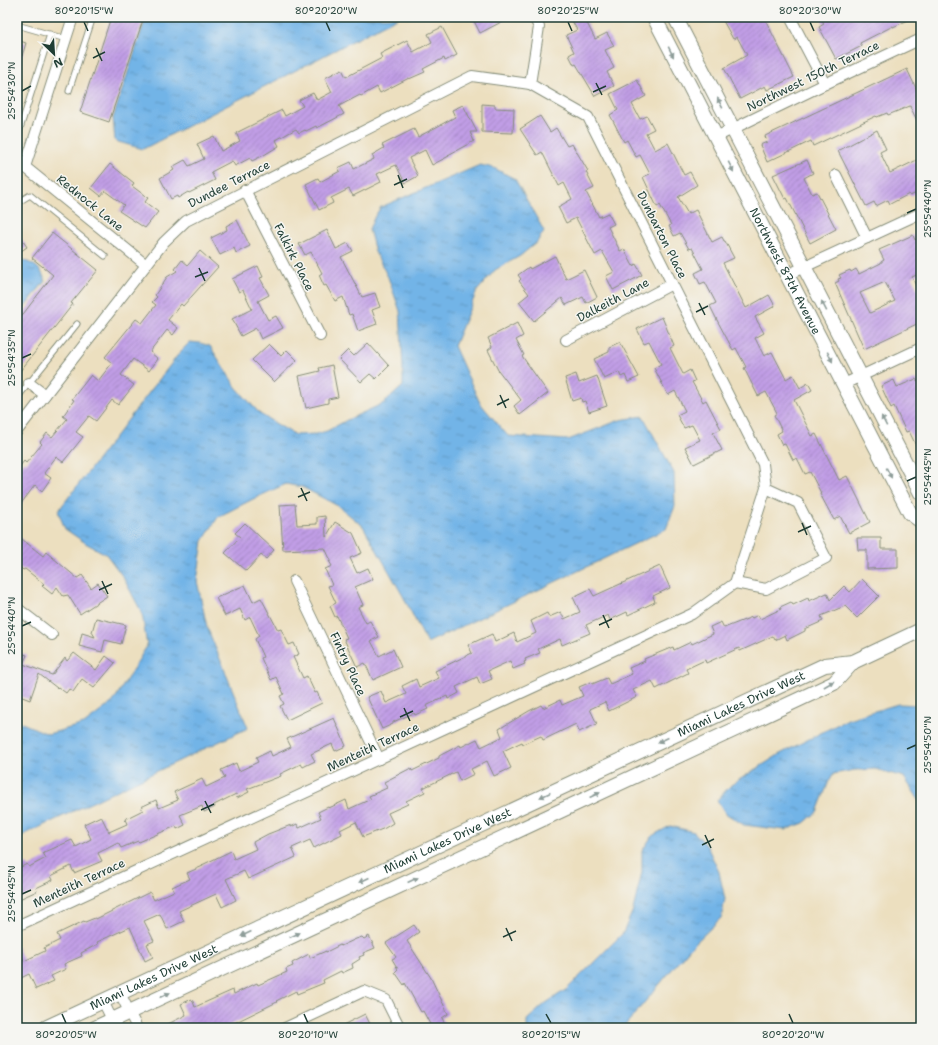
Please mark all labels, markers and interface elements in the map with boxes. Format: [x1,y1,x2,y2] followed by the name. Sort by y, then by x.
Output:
[54,4,114,17] text: 80°20'15"W
[295,4,358,17] text: 80°20'20"W
[537,4,599,17] text: 80°20'25"W
[779,4,842,17] text: 80°20'30"W
[34,34,74,74] north arrow
[744,37,882,115] street label: Northwest 150th Terrace
[668,46,675,57] one-way arrow
[51,54,65,71] text: N
[5,62,18,120] text: 25°54'30"N
[716,98,723,109] one-way arrow
[185,156,273,212] street label: Dundee Terrace
[728,161,734,173] one-way arrow
[53,171,127,235] street label: Rednock Lane
[921,180,934,238] text: 25°54'40"N
[633,189,691,282] street label: Dunbarton Place
[746,205,825,337] street label: Northwest 87th Avenue
[270,220,318,294] street label: Falkirk Place
[574,274,652,326] street label: Dalkeith Lane
[821,300,827,312] one-way arrow
[5,329,18,387] text: 25°54'35"N
[826,351,833,363] one-way arrow
[881,416,887,427] one-way arrow
[921,448,934,506] text: 25°54'45"N
[886,467,893,478] one-way arrow
[5,597,18,655] text: 25°54'40"N
[326,629,370,699] street label: Fintry Place
[675,667,808,741] street label: Miami Lakes Drive West
[823,681,835,688] one-way arrow
[921,716,934,774] text: 25°54'50"N
[325,719,422,775] street label: Menteith Terrace
[657,737,668,743] one-way arrow
[539,792,550,798] one-way arrow
[589,792,601,798] one-way arrow
[381,804,514,877] street label: Miami Lakes Drive West
[31,855,128,911] street label: Menteith Terrace
[5,865,18,923] text: 25°54'45"N
[357,877,369,883] one-way arrow
[408,877,419,883] one-way arrow
[240,931,251,937] one-way arrow
[290,932,301,938] one-way arrow
[87,941,220,1014] street label: Miami Lakes Drive West
[159,992,170,998] one-way arrow
[35,1028,97,1041] text: 80°20'05"W
[278,1028,338,1041] text: 80°20'10"W
[521,1028,581,1041] text: 80°20'15"W
[762,1028,825,1041] text: 80°20'20"W

